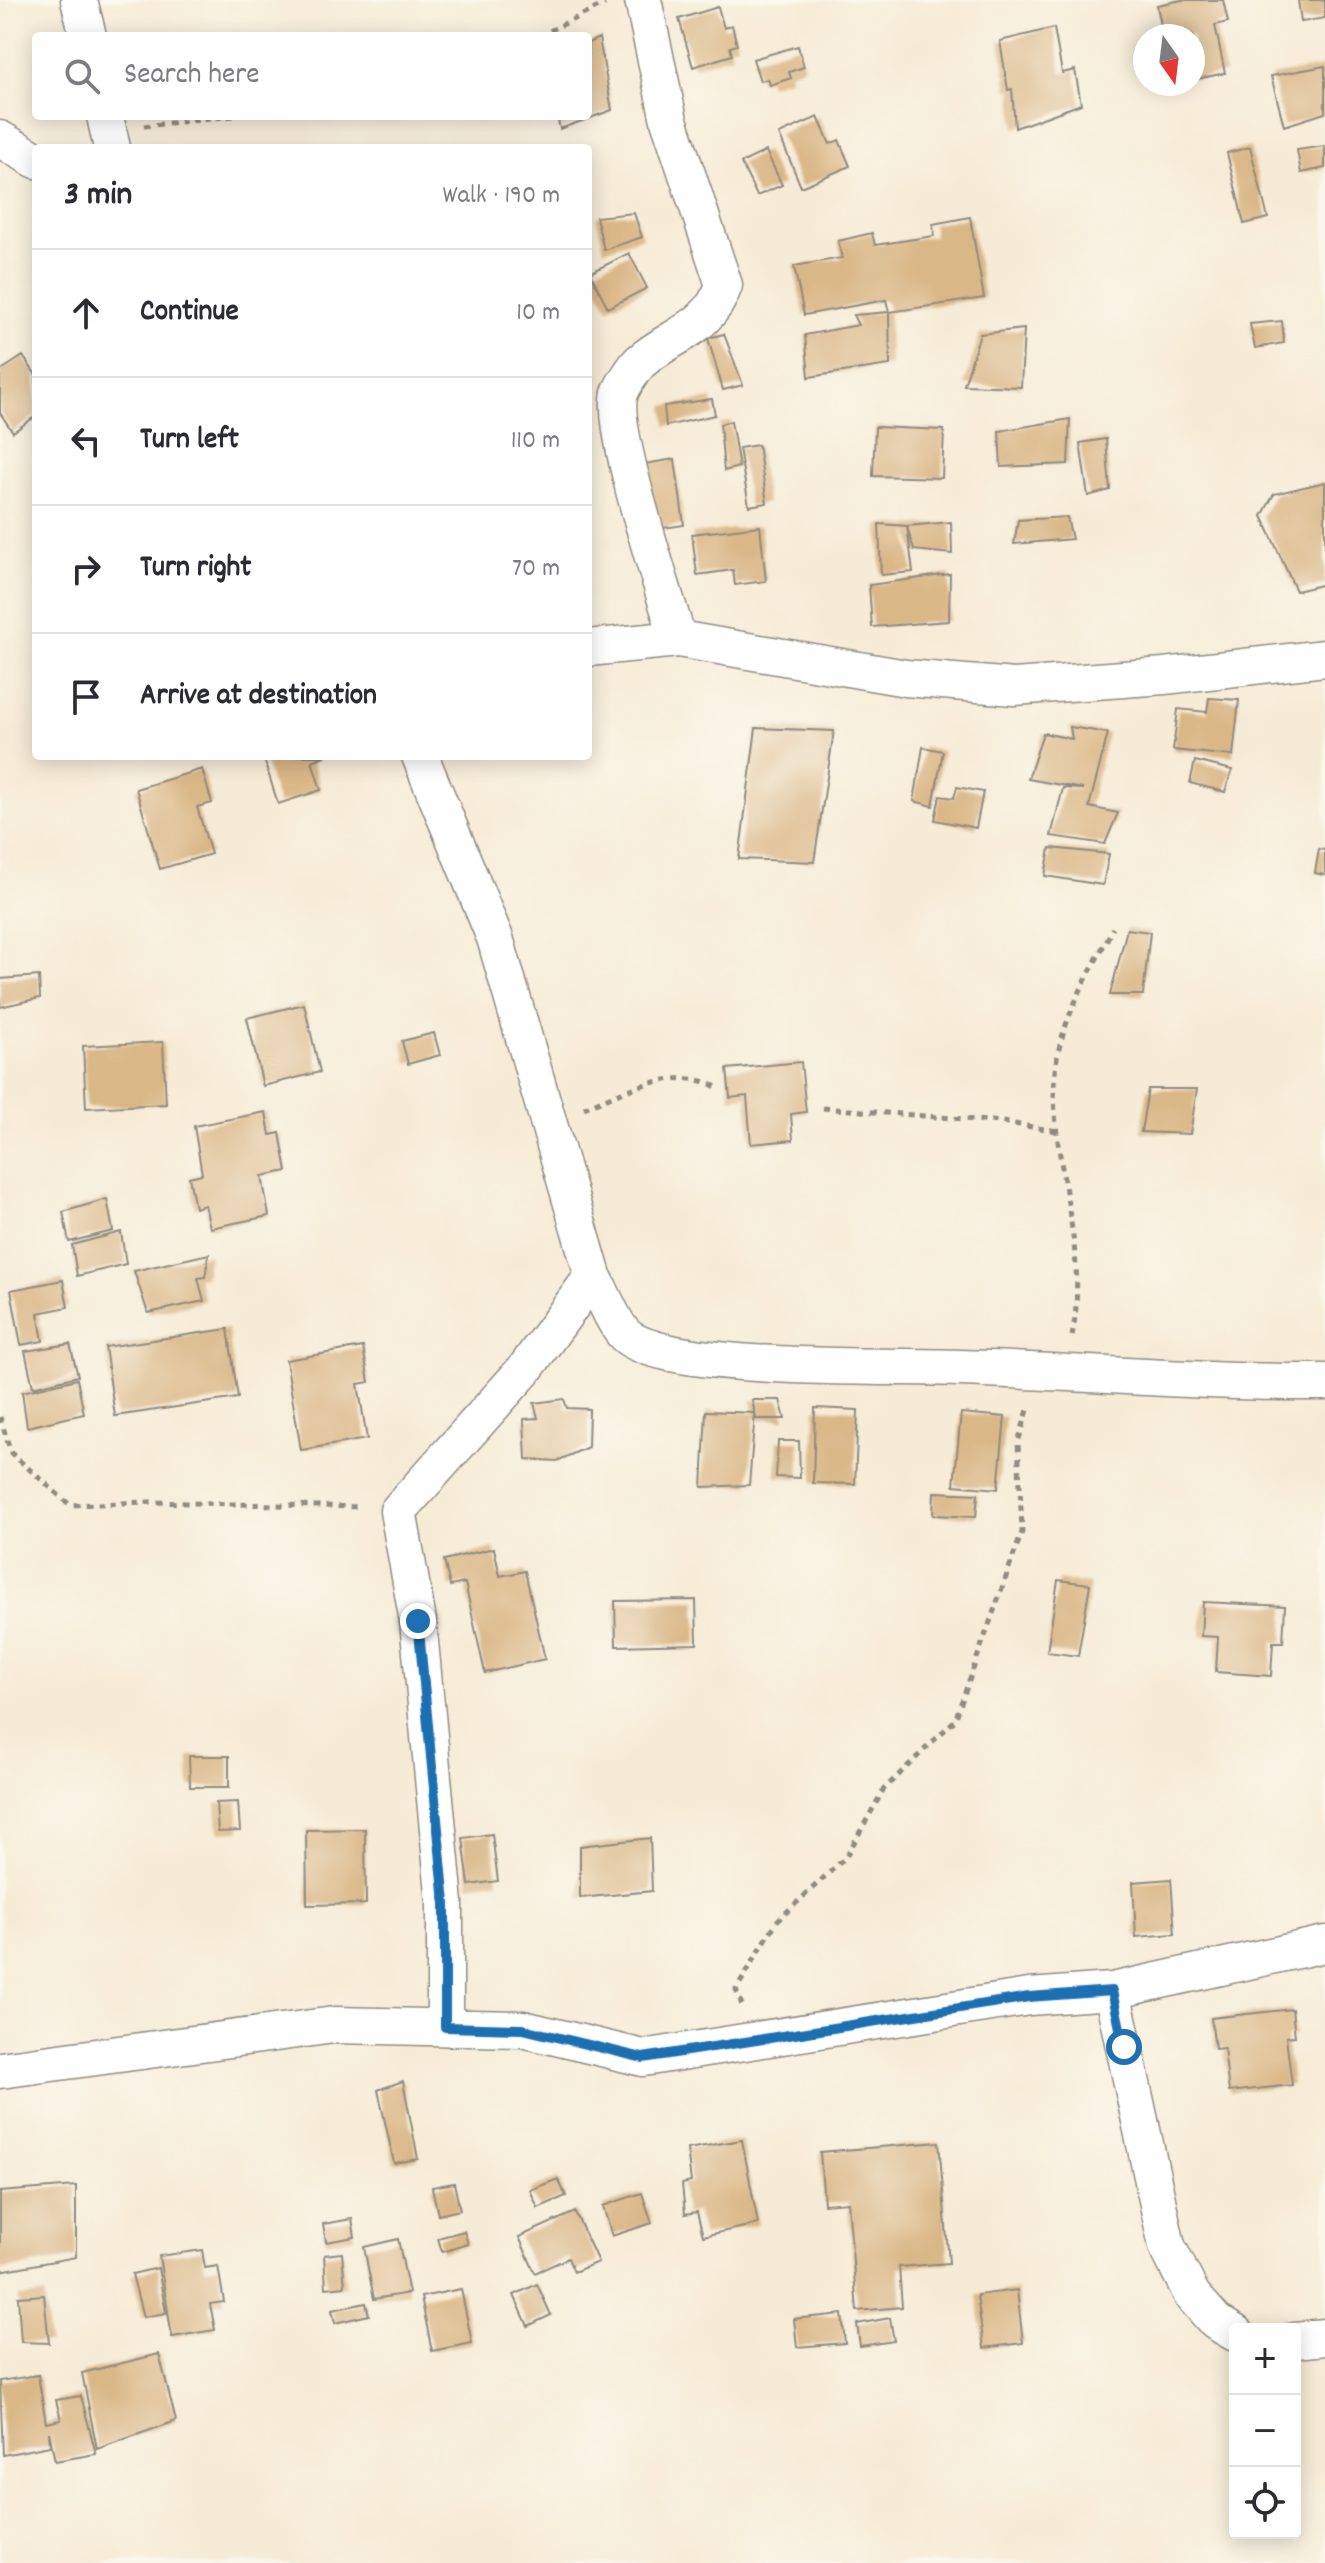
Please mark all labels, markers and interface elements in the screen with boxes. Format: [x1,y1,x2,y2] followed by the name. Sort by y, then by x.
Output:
[1133,24,1205,96] north arrow
[32,32,592,120] search box
[60,54,104,98] icon: search
[124,55,260,98] text: Search here
[64,172,132,221] text: 3 min
[443,178,560,215] text: Walk · 190 m
[64,291,108,335] icon: ahead
[140,292,239,335] text: Continue
[516,295,560,332] text: 10 m
[64,419,108,463] icon: left
[140,420,239,463] text: Turn left
[511,423,560,460] text: 110 m
[64,547,108,591] icon: right
[140,548,251,591] text: Turn right
[512,551,560,588] text: 70 m
[64,675,108,719] icon: arrive
[140,676,377,719] text: Arrive at destination
[400,1603,436,1639] route end
[1106,2029,1142,2065] route start
[1229,2323,1301,2539] map controls
[1229,2323,1301,2395] button: +
[1229,2395,1301,2467] button: −
[1229,2467,1301,2539] button: locate

